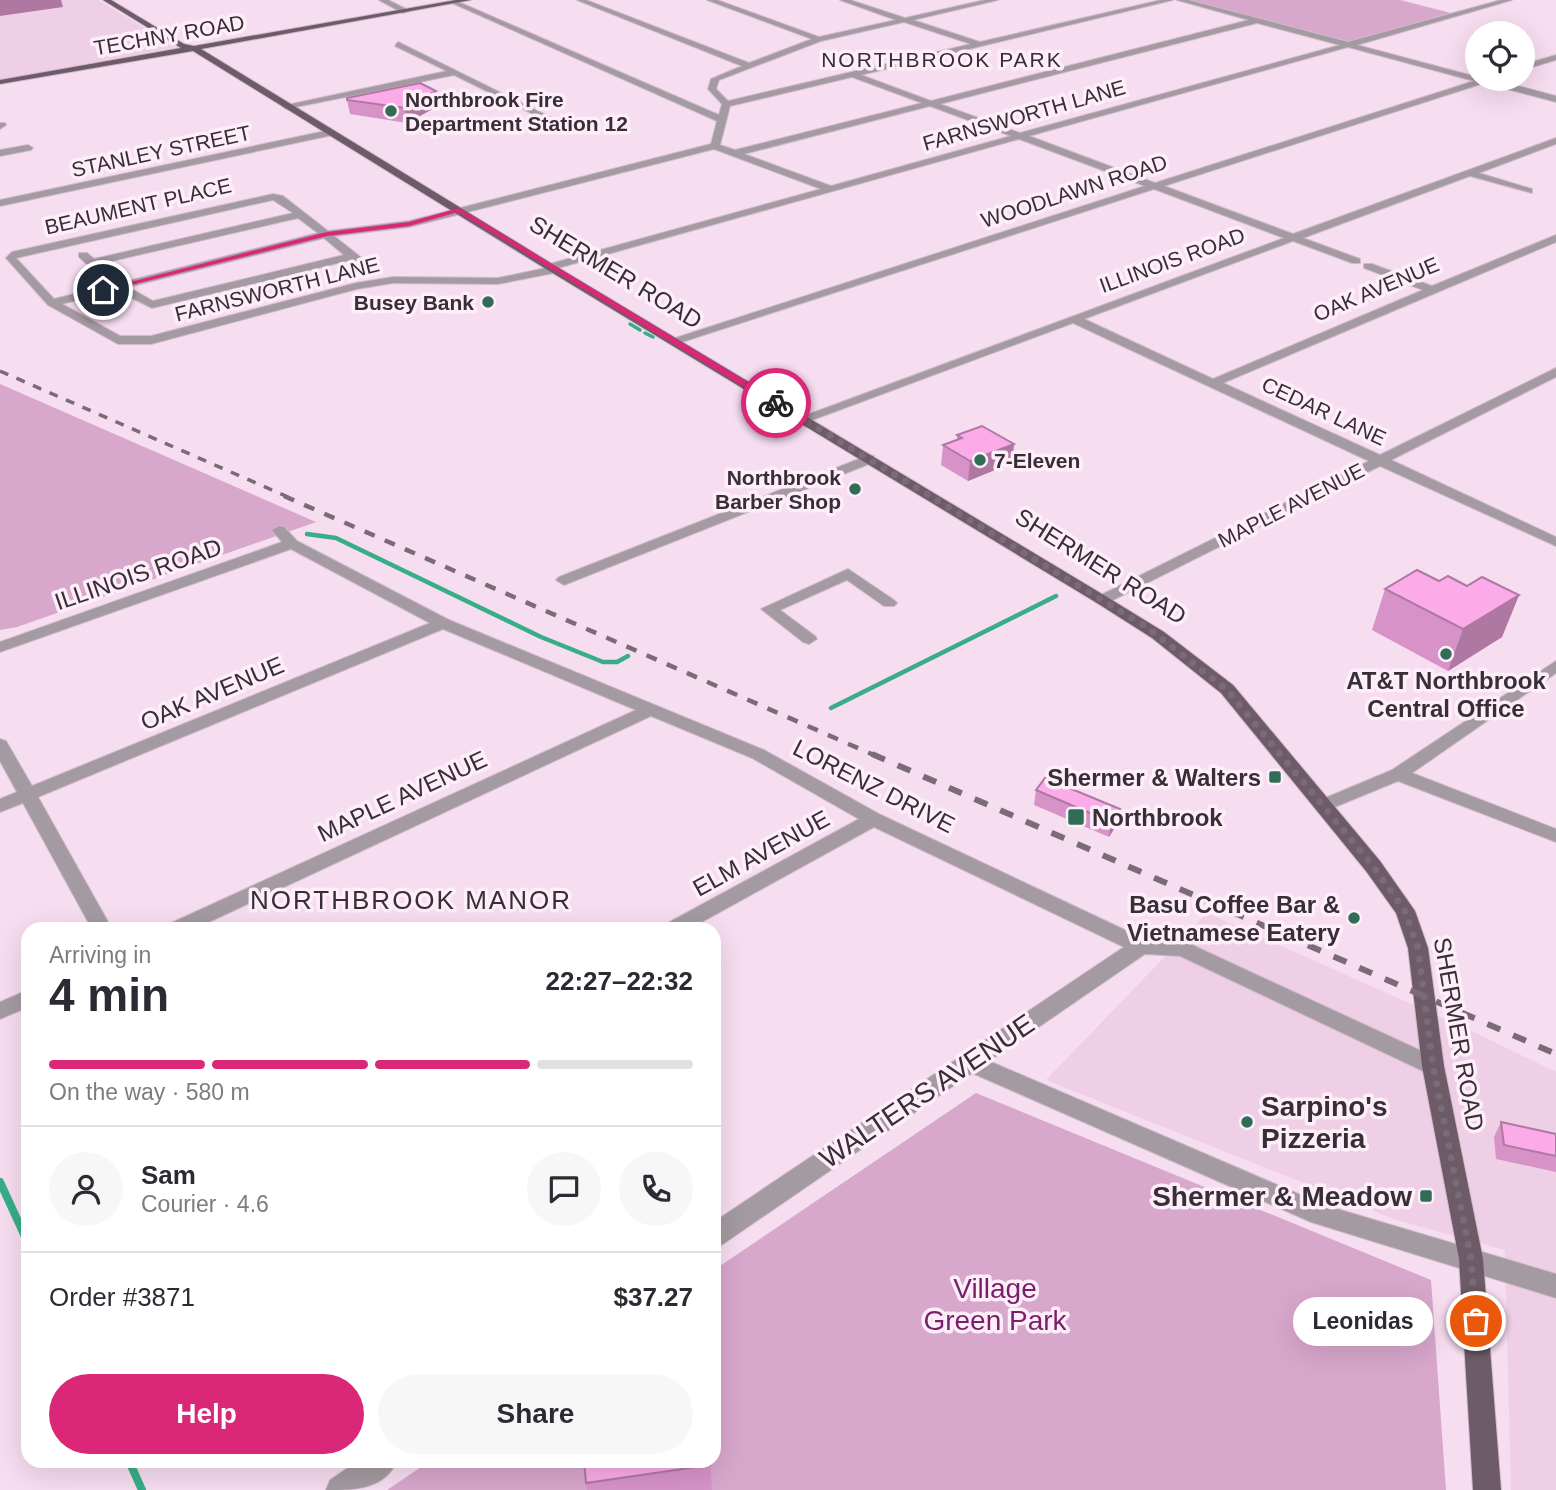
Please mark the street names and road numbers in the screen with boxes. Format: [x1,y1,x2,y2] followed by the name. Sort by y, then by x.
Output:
[92,10,246,60] street label: TECHNY ROAD
[920,75,1128,155] street label: FARNSWORTH LANE
[69,121,253,181] street label: STANLEY STREET
[978,150,1170,232] street label: WOODLAWN ROAD
[42,173,234,239] street label: BEAUMENT PLACE
[525,210,707,334] street label: SHERMER ROAD
[1096,223,1248,297] street label: ILLINOIS ROAD
[173,252,381,326] street label: FARNSWORTH LANE
[1310,252,1442,326] street label: OAK AVENUE
[1258,372,1390,450] street label: CEDAR LANE
[1214,458,1368,552] street label: MAPLE AVENUE
[1011,503,1191,629] street label: SHERMER ROAD
[51,533,225,615] street label: ILLINOIS ROAD
[136,651,288,735] street label: OAK AVENUE
[789,734,959,838] street label: LORENZ DRIVE
[313,745,491,847] street label: MAPLE AVENUE
[688,804,834,902] street label: ELM AVENUE
[1429,935,1489,1133] street label: SHERMER ROAD
[814,1008,1040,1174] street label: WALTERS AVENUE

